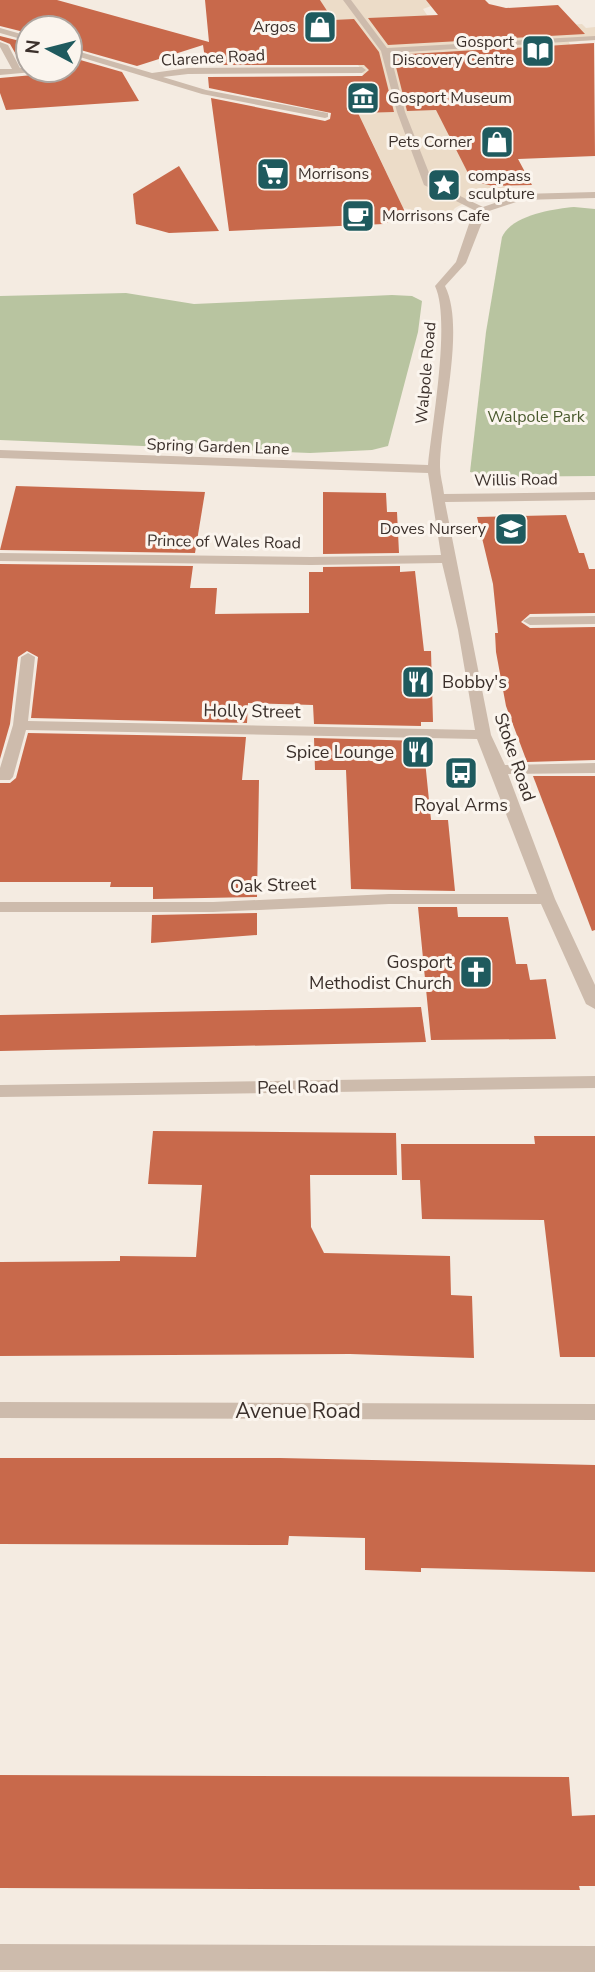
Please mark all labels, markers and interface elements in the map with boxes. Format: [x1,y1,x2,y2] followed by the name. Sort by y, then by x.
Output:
[301,8,339,46] shop icon: Argos
[14,14,84,84] north arrow
[253,16,296,38] place label: Argos
[392,31,514,71] place label: Gosport Discovery Centre
[519,32,557,70] library icon: Gosport Discovery Centre
[19,38,47,56] text: N
[160,44,266,72] street label: Clarence Road
[344,79,382,117] museum icon: Gosport Museum
[388,87,512,109] place label: Gosport Museum
[478,123,516,161] shop icon: Pets Corner
[388,131,472,153] place label: Pets Corner
[254,155,292,193] supermarket icon: Morrisons
[298,163,369,185] place label: Morrisons
[468,165,535,205] place label: compass sculpture
[425,166,463,204] place icon: compass sculpture
[339,197,377,235] cafe icon: Morrisons Cafe
[382,205,490,227] place label: Morrisons Cafe
[411,321,441,425] street label: Walpole Road
[487,406,586,428] park label: Walpole Park
[146,434,290,460] street label: Spring Garden Lane
[474,468,558,492] street label: Willis Road
[492,510,530,548] school or university icon: Doves Nursery
[380,518,487,540] place label: Doves Nursery
[147,530,301,554] street label: Prince of Wales Road
[399,663,437,701] restaurant icon: Bobby's
[442,670,507,694] place label: Bobby's
[203,698,301,724] street label: Holly Street
[489,710,541,804] street label: Stoke Road
[399,733,437,771] restaurant icon: Spice Lounge
[286,740,394,764] place label: Spice Lounge
[442,754,480,792] bus stop icon: Royal Arms
[414,793,508,817] place label: Royal Arms
[230,871,317,898] street label: Oak Street
[309,950,453,995] place label: Gosport Methodist Church
[457,953,495,991] church icon: Gosport Methodist Church
[257,1074,339,1100] street label: Peel Road
[235,1397,361,1425] street label: Avenue Road

